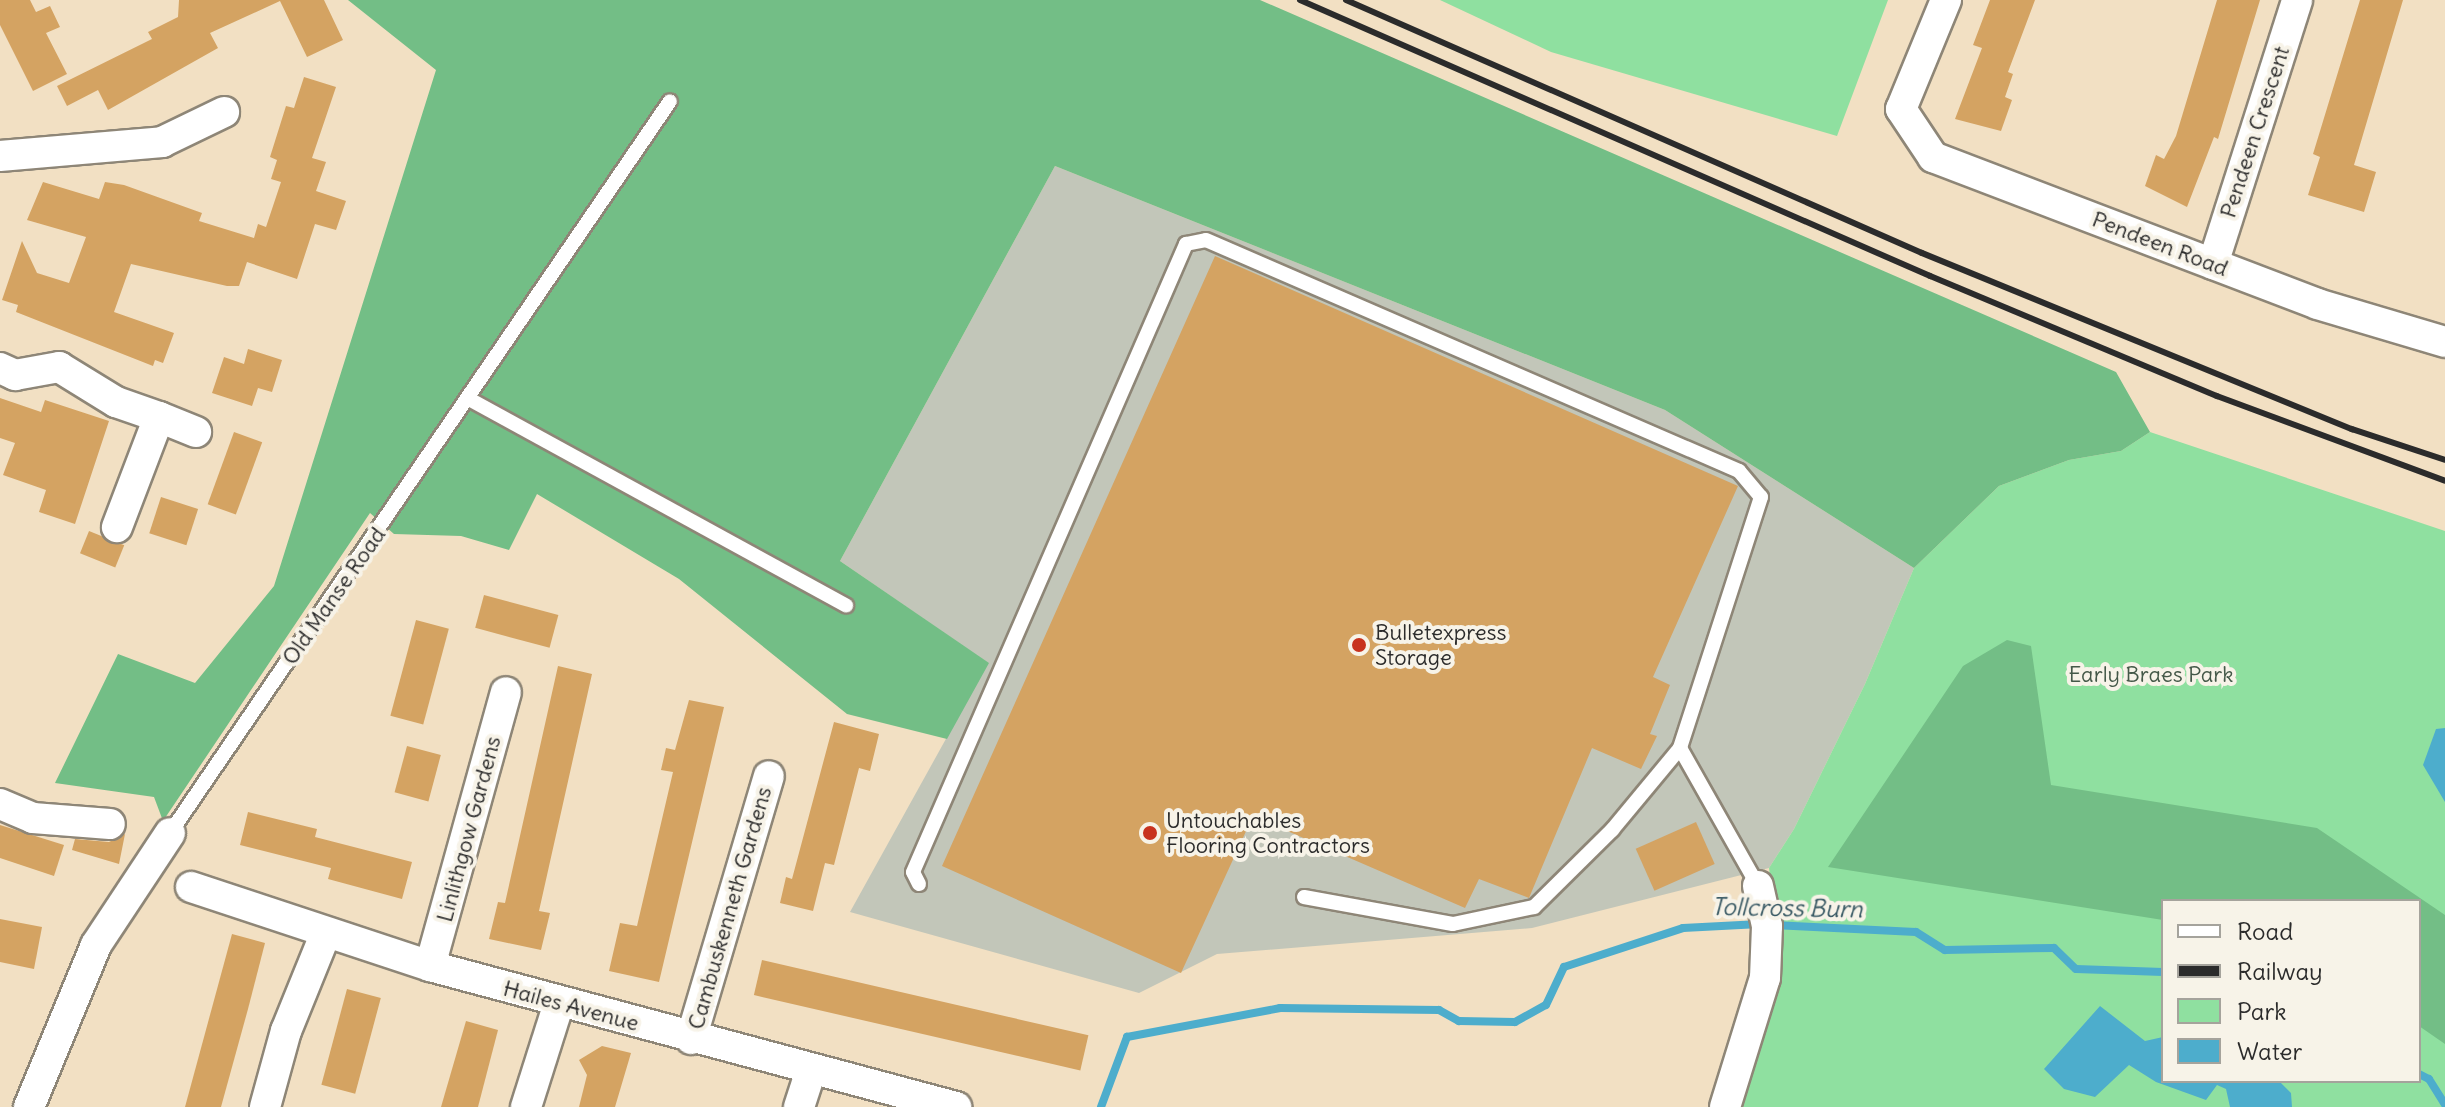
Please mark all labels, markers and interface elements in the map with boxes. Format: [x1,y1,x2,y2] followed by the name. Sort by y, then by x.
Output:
[2215,43,2295,221] street label: Pendeen Crescent
[2088,206,2232,282] street label: Pendeen Road
[277,522,391,670] street label: Old Manse Road
[1375,619,1507,670] place label: Bulletexpress Storage
[1350,636,1368,654] marker: Bulletexpress Storage
[2069,662,2233,688] park label: Early Braes Park
[431,733,507,925] street label: Linlithgow Gardens
[683,784,777,1032] street label: Cambuskenneth Gardens
[1166,807,1370,858] place label: Untouchables Flooring Contractors
[1141,824,1159,842] marker: Untouchables Flooring Contractors
[1711,892,1863,924] water label: Tollcross Burn
[2161,899,2421,1083] legend
[2237,916,2293,946] text: Road
[2237,956,2323,986] text: Railway
[500,975,642,1037] street label: Hailes Avenue
[2237,996,2287,1026] text: Park
[2237,1036,2302,1066] text: Water

